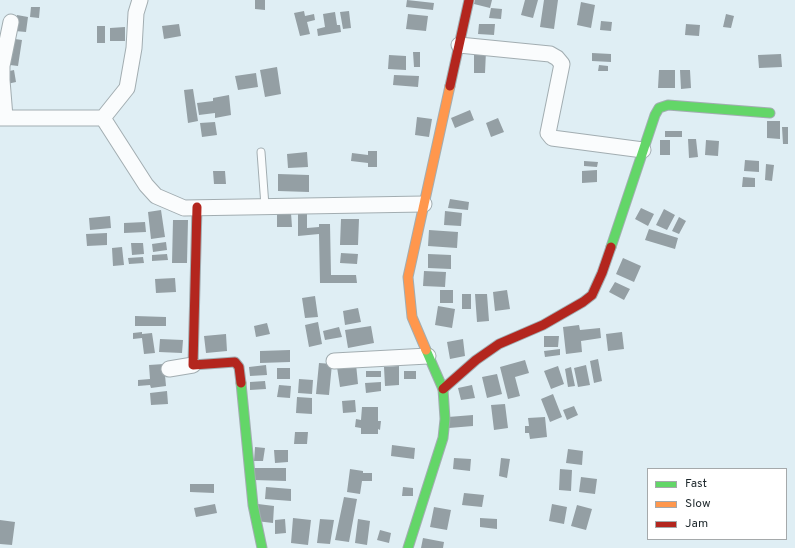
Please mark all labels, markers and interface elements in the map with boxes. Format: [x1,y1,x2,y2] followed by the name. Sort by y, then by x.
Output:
[647,468,787,540] legend
[685,476,707,492] text: Fast
[685,496,711,512] text: Slow
[685,516,708,532] text: Jam

